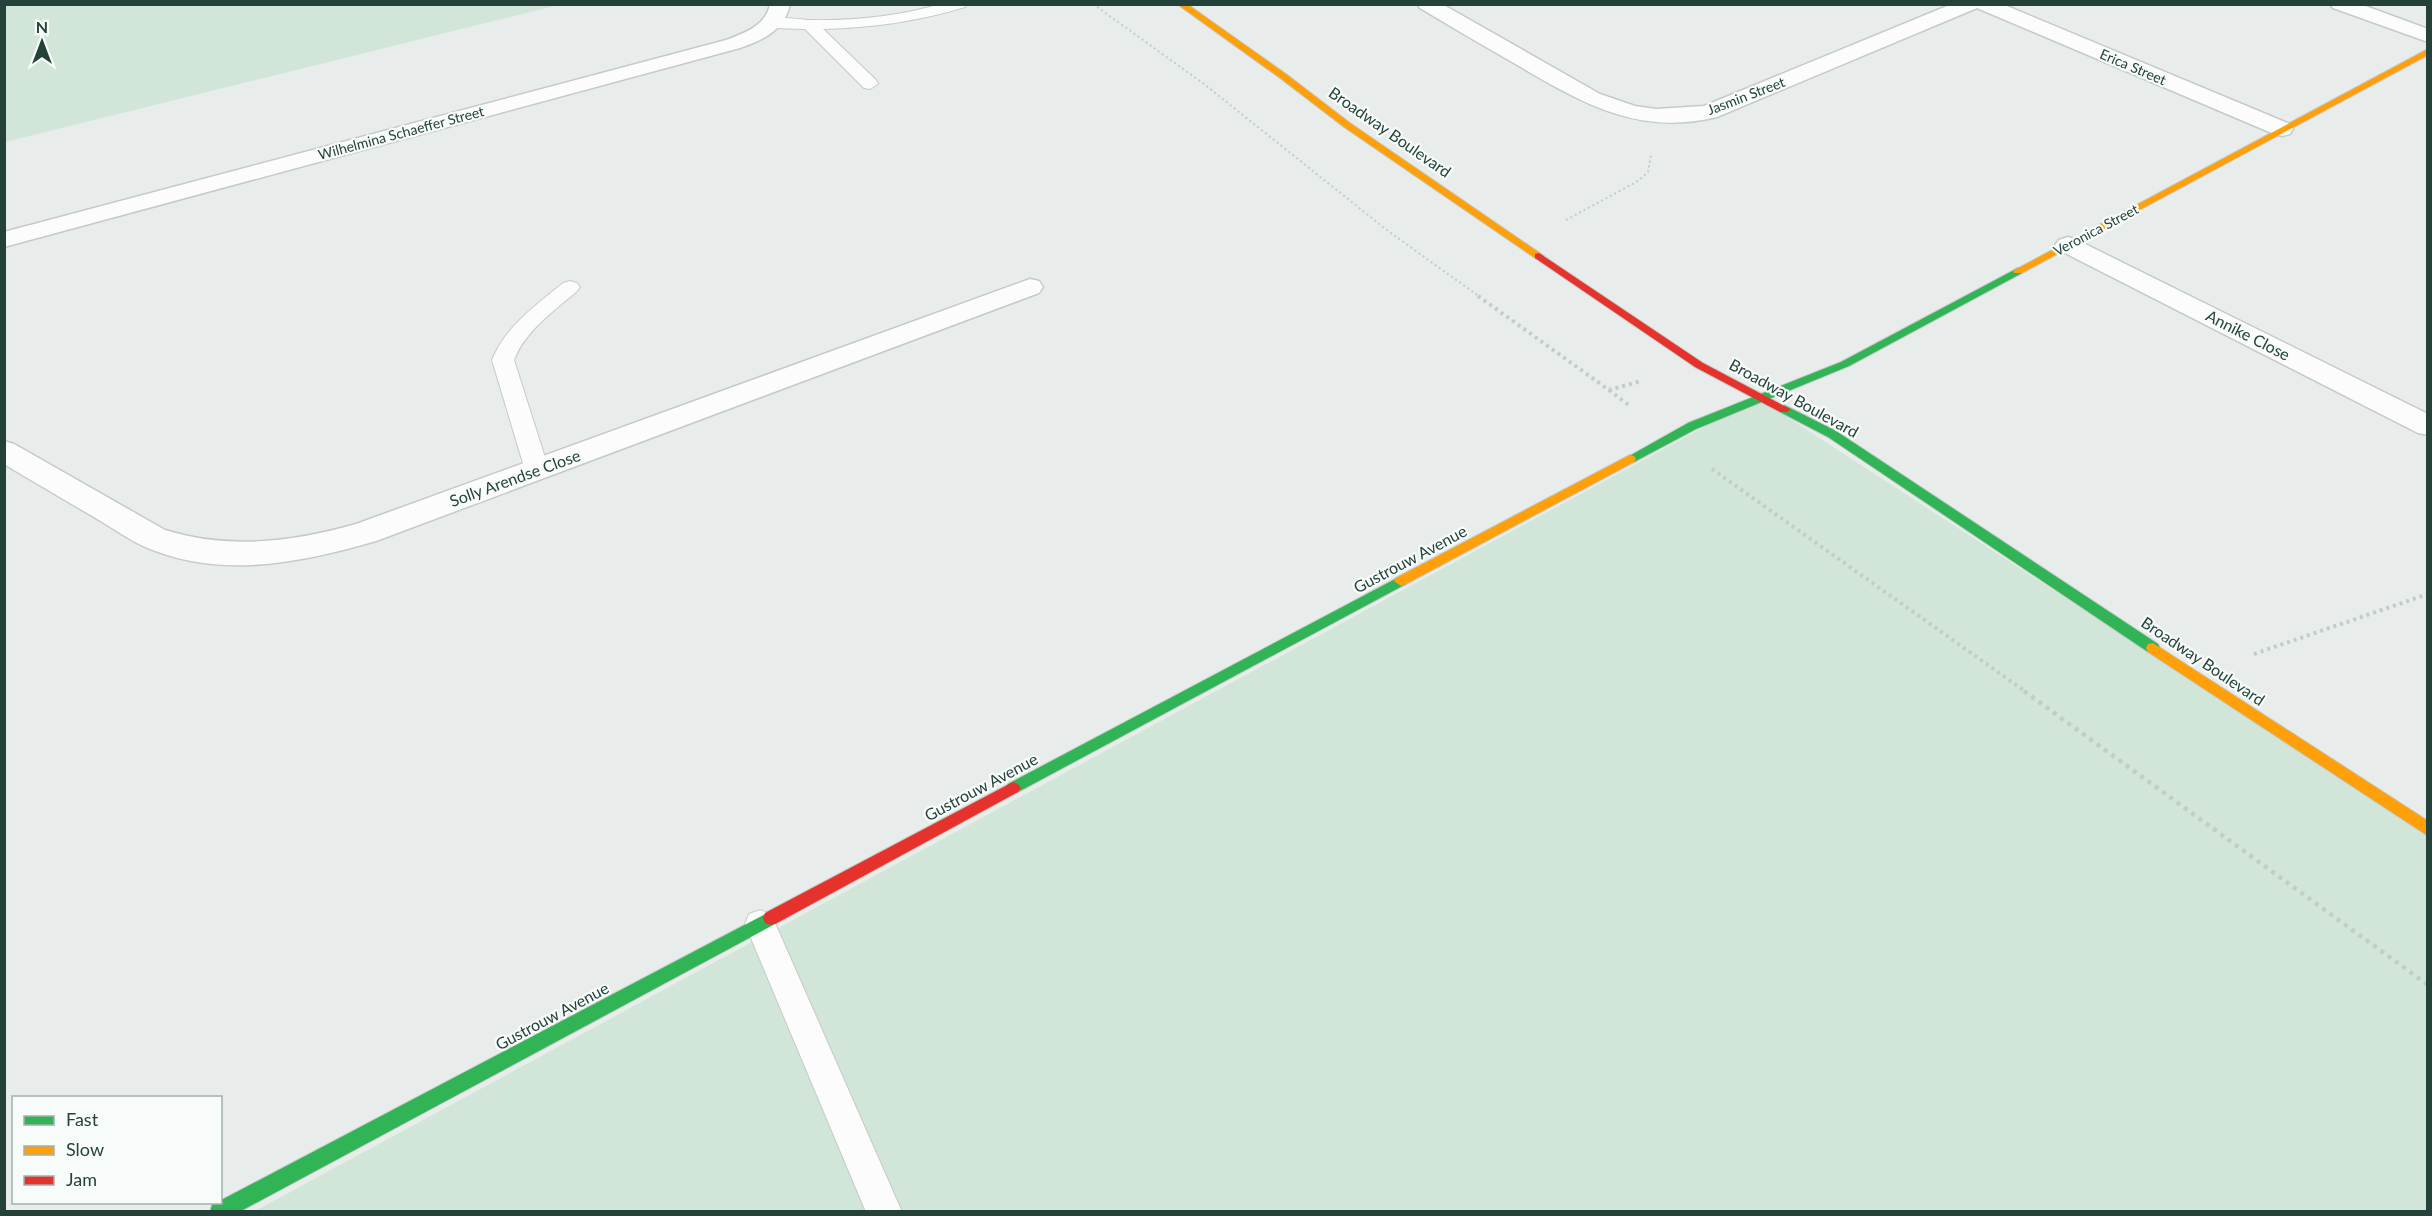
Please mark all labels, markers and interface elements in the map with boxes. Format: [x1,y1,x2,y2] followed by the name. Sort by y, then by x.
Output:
[12,12,72,72] north arrow
[36,17,48,36] text: N
[2097,45,2169,88] street label: Erica Street
[1705,73,1787,118] street label: Jasmin Street
[1326,82,1455,181] street label: Broadway Boulevard
[316,102,486,163] street label: Wilhelmina Schaeffer Street
[2050,200,2141,259] street label: Veronica Street
[2203,305,2293,364] street label: Annike Close
[1726,354,1862,441] street label: Broadway Boulevard
[447,445,583,510] street label: Solly Arendse Close
[1350,521,1470,596] street label: Gustrouw Avenue
[2138,612,2269,709] street label: Broadway Boulevard
[921,749,1041,824] street label: Gustrouw Avenue
[492,978,612,1053] street label: Gustrouw Avenue
[12,1096,222,1204] legend
[66,1108,99,1130] text: Fast
[66,1138,104,1160] text: Slow
[66,1168,97,1190] text: Jam

